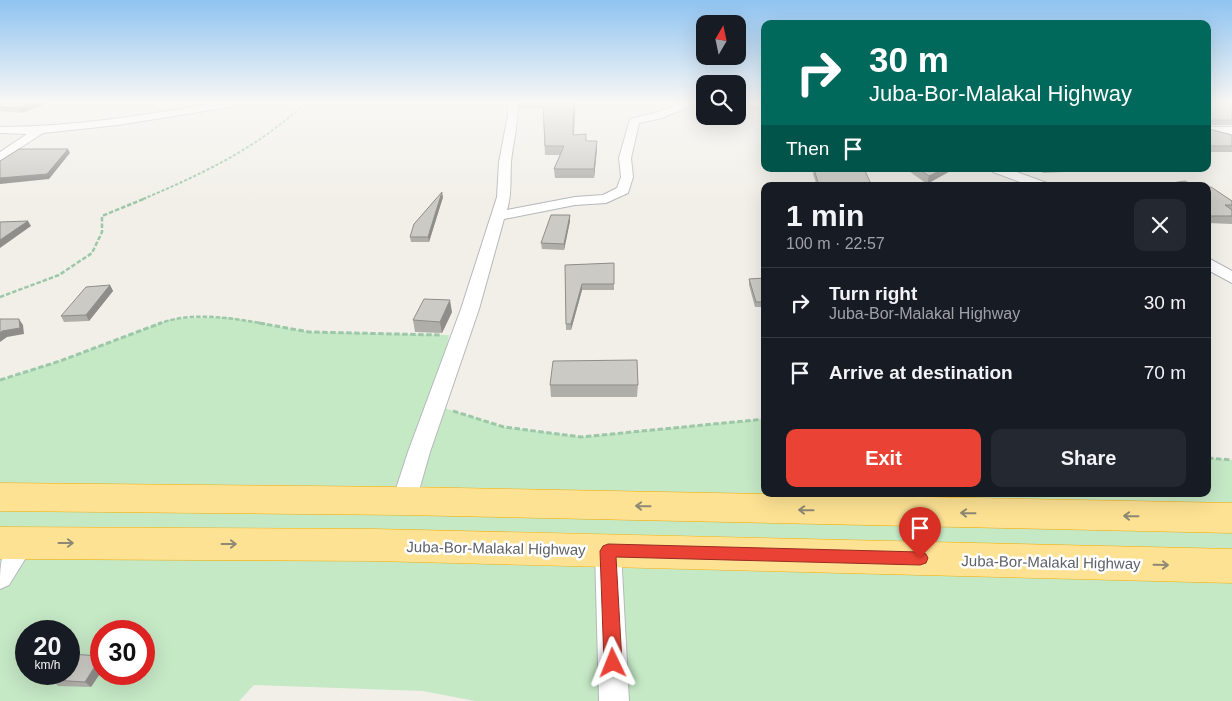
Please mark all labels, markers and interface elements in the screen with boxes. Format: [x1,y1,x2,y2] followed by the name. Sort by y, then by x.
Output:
[696,15,746,65] north arrow
[696,15,746,125] map controls
[786,40,851,105] icon: right
[869,40,949,79] text: 30 m
[696,75,746,125] button: search
[869,81,1132,106] text: Juba-Bor-Malakal Highway
[839,135,867,163] icon: arrive
[786,138,829,159] text: Then
[786,199,864,232] text: 1 min
[1134,199,1186,251] button: close
[786,235,885,252] text: 100 m · 22:57
[829,283,917,304] text: Turn right
[786,289,814,317] icon: right
[1144,292,1186,313] text: 30 m
[829,305,1020,322] text: Juba-Bor-Malakal Highway
[786,359,814,387] icon: arrive
[829,362,1013,383] text: Arrive at destination
[1144,362,1186,383] text: 70 m
[786,429,981,487] button: Exit
[991,429,1186,487] button: Share
[636,501,652,511] one-way arrow
[798,505,814,514] one-way arrow
[899,507,941,558] pin
[961,508,977,518] one-way arrow
[1123,512,1139,521] one-way arrow
[906,514,934,542] icon: arrive
[58,538,74,548] one-way arrow
[406,538,586,558] street label: Juba-Bor-Malakal Highway
[220,539,236,549] one-way arrow
[961,552,1141,572] street label: Juba-Bor-Malakal Highway
[1153,560,1169,569] one-way arrow
[90,620,155,685] speed limit sign: 30
[34,632,61,660] text: 20
[586,636,638,688] position arrow
[34,658,61,672] text: km/h

